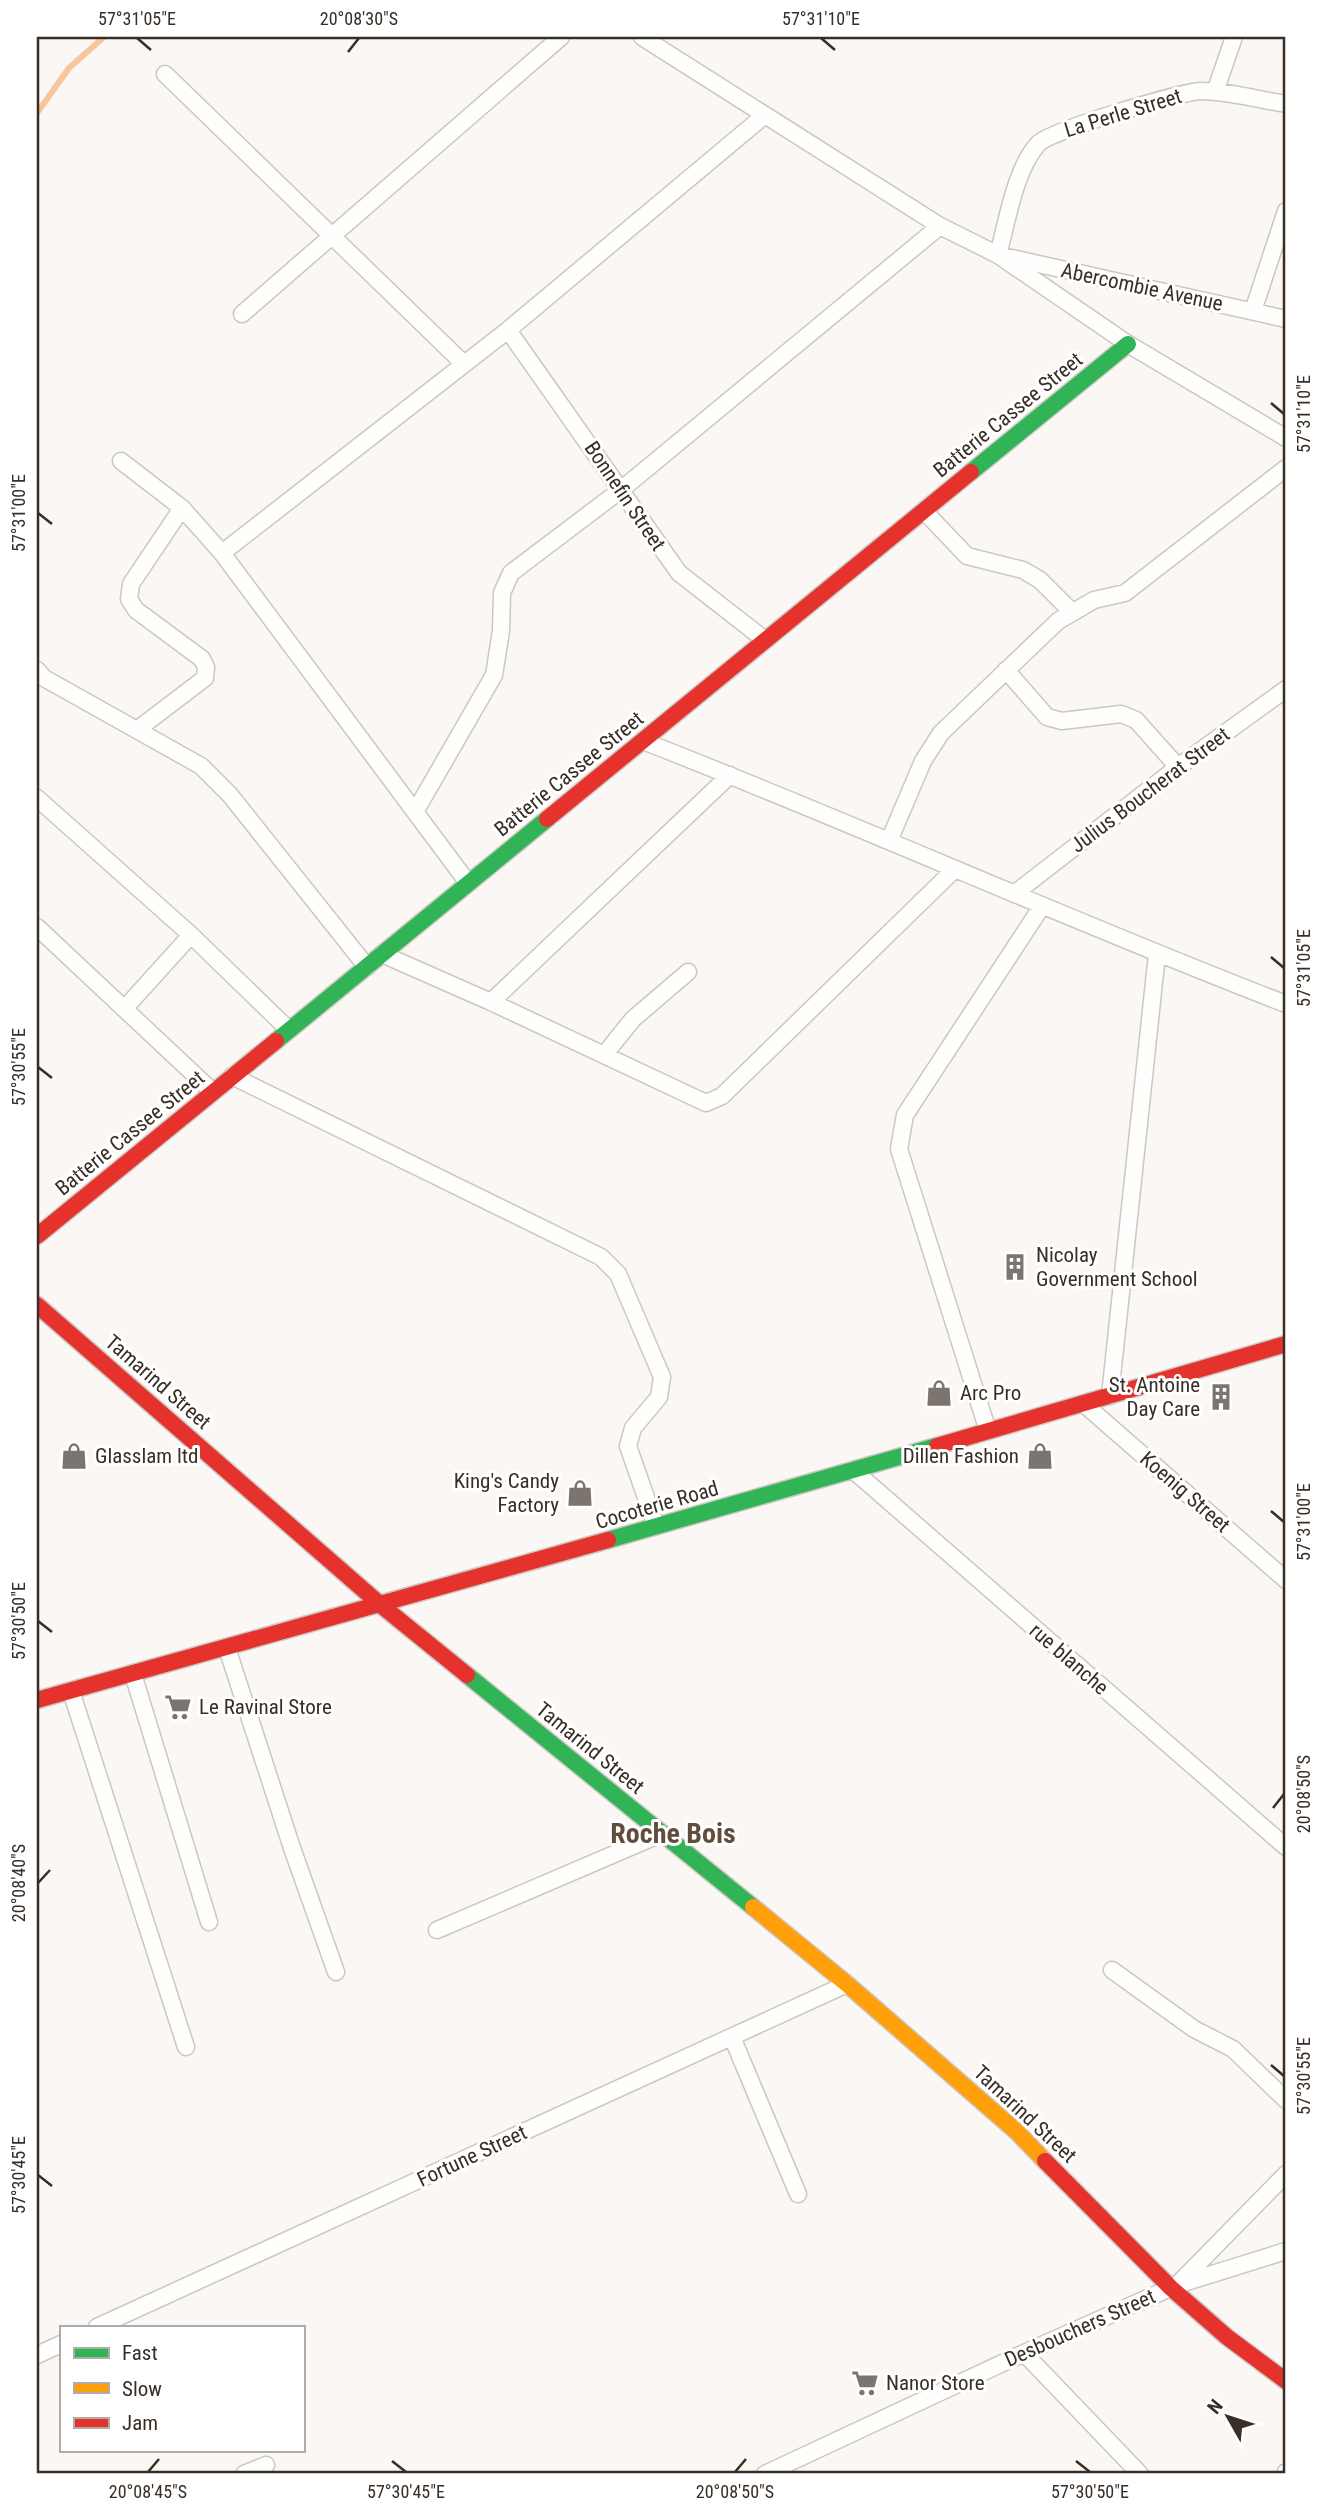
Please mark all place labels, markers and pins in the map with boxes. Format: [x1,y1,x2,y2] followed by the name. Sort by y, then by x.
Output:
[1036,1243,1198,1291] place label: Nicolay Government School
[1000,1252,1030,1282] building icon: Nicolay Government School
[1109,1373,1200,1421] place label: St. Antoine Day Care
[924,1378,954,1408] shop icon: Arc Pro
[960,1381,1021,1405] place label: Arc Pro
[1206,1382,1236,1412] building icon: St. Antoine Day Care
[59,1441,89,1471] shop icon: Glasslam ltd
[1025,1441,1055,1471] shop icon: Dillen Fashion
[95,1444,198,1468] place label: Glasslam ltd
[903,1444,1019,1468] place label: Dillen Fashion
[454,1469,559,1517] place label: King's Candy Factory
[565,1478,595,1508] shop icon: King's Candy Factory
[163,1692,193,1722] supermarket icon: Le Ravinal Store
[199,1695,332,1719] place label: Le Ravinal Store
[850,2368,880,2398] supermarket icon: Nanor Store
[886,2371,985,2395] place label: Nanor Store

